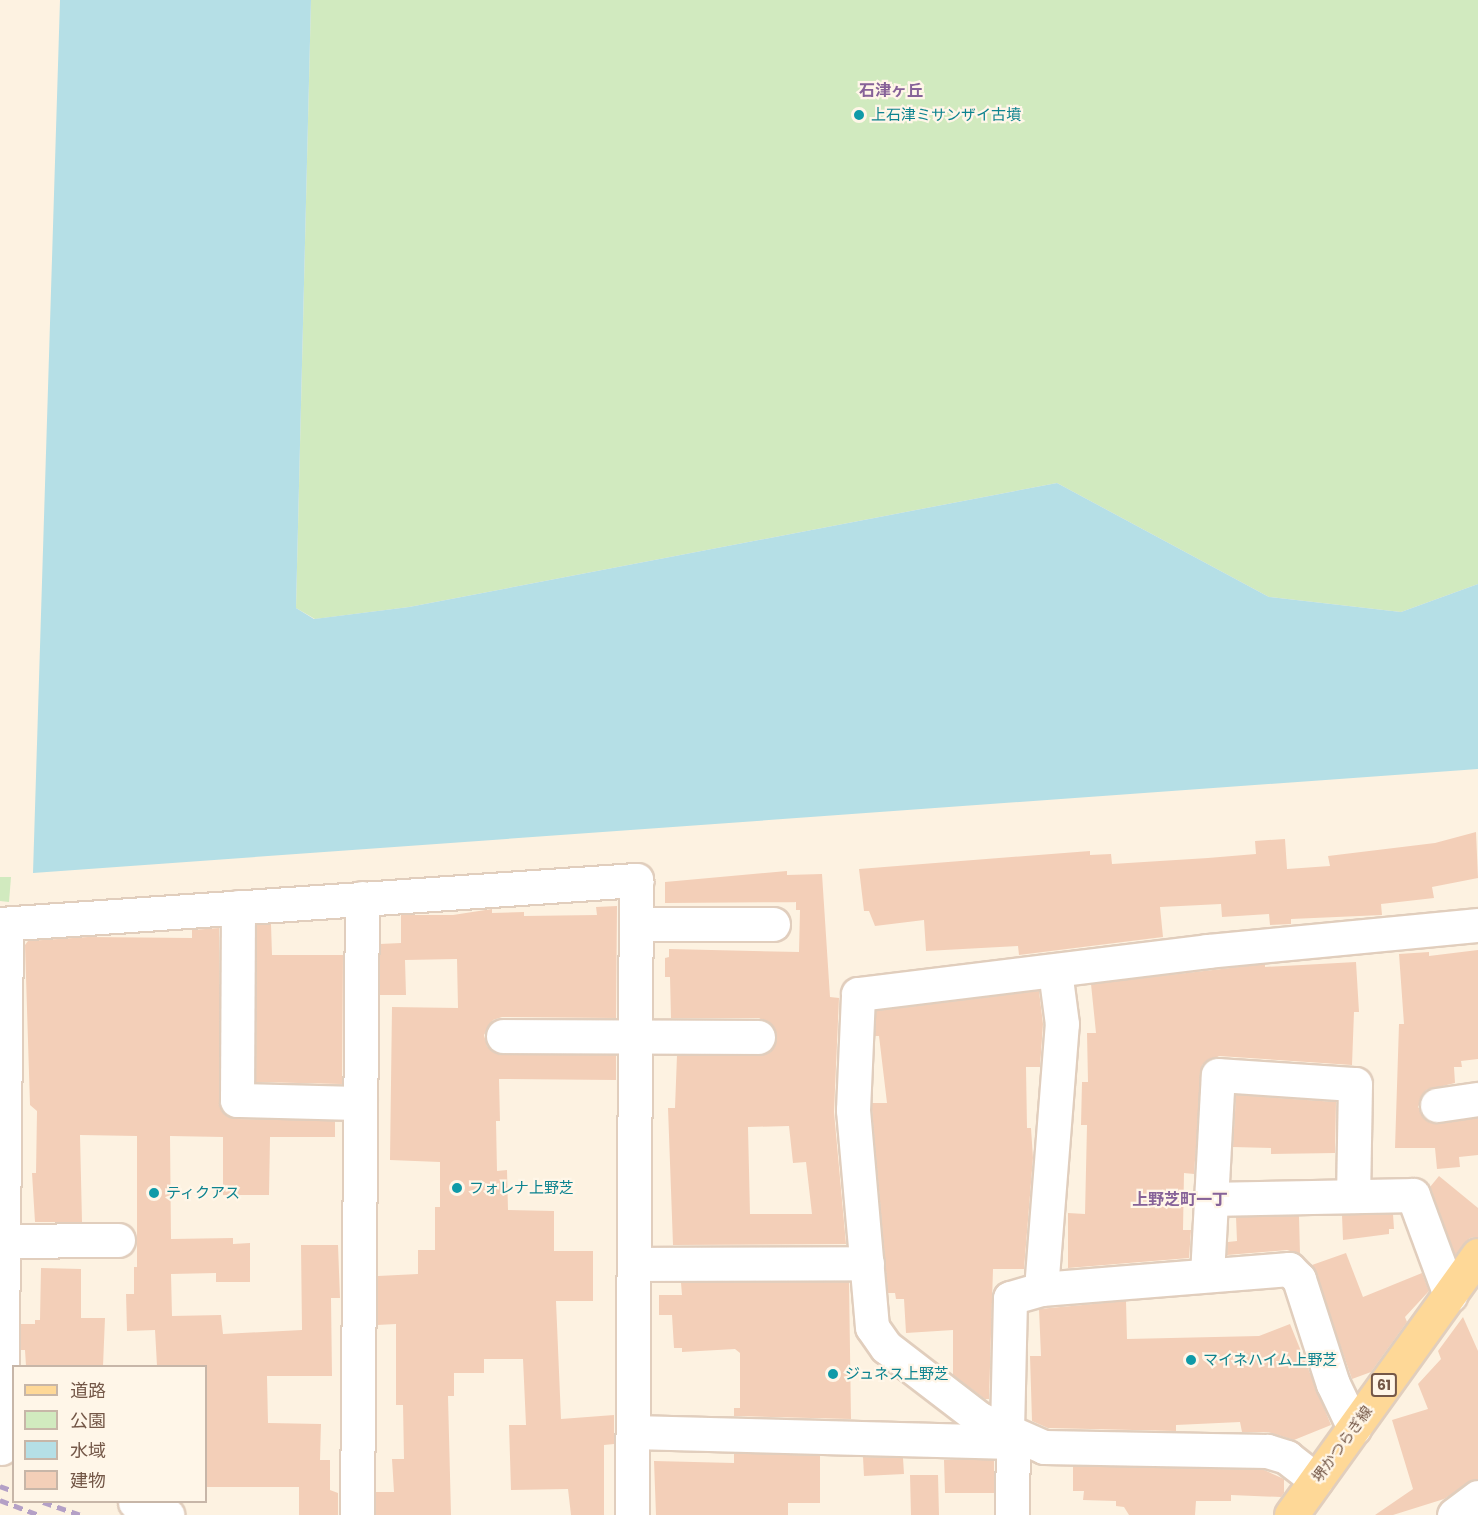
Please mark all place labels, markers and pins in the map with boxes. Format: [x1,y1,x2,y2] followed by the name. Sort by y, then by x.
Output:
[871,106,1021,124] place label: 上石津ミサンザイ古墳
[852,108,866,122] marker: 上石津ミサンザイ古墳
[469,1179,574,1197] place label: フォレナ上野芝
[450,1181,464,1195] marker: フォレナ上野芝
[166,1184,241,1202] place label: ティクアス
[147,1186,161,1200] marker: ティクアス
[1203,1351,1338,1369] place label: マイネハイム上野芝
[1184,1353,1198,1367] marker: マイネハイム上野芝
[845,1365,950,1383] place label: ジュネス上野芝
[826,1367,840,1381] marker: ジュネス上野芝

